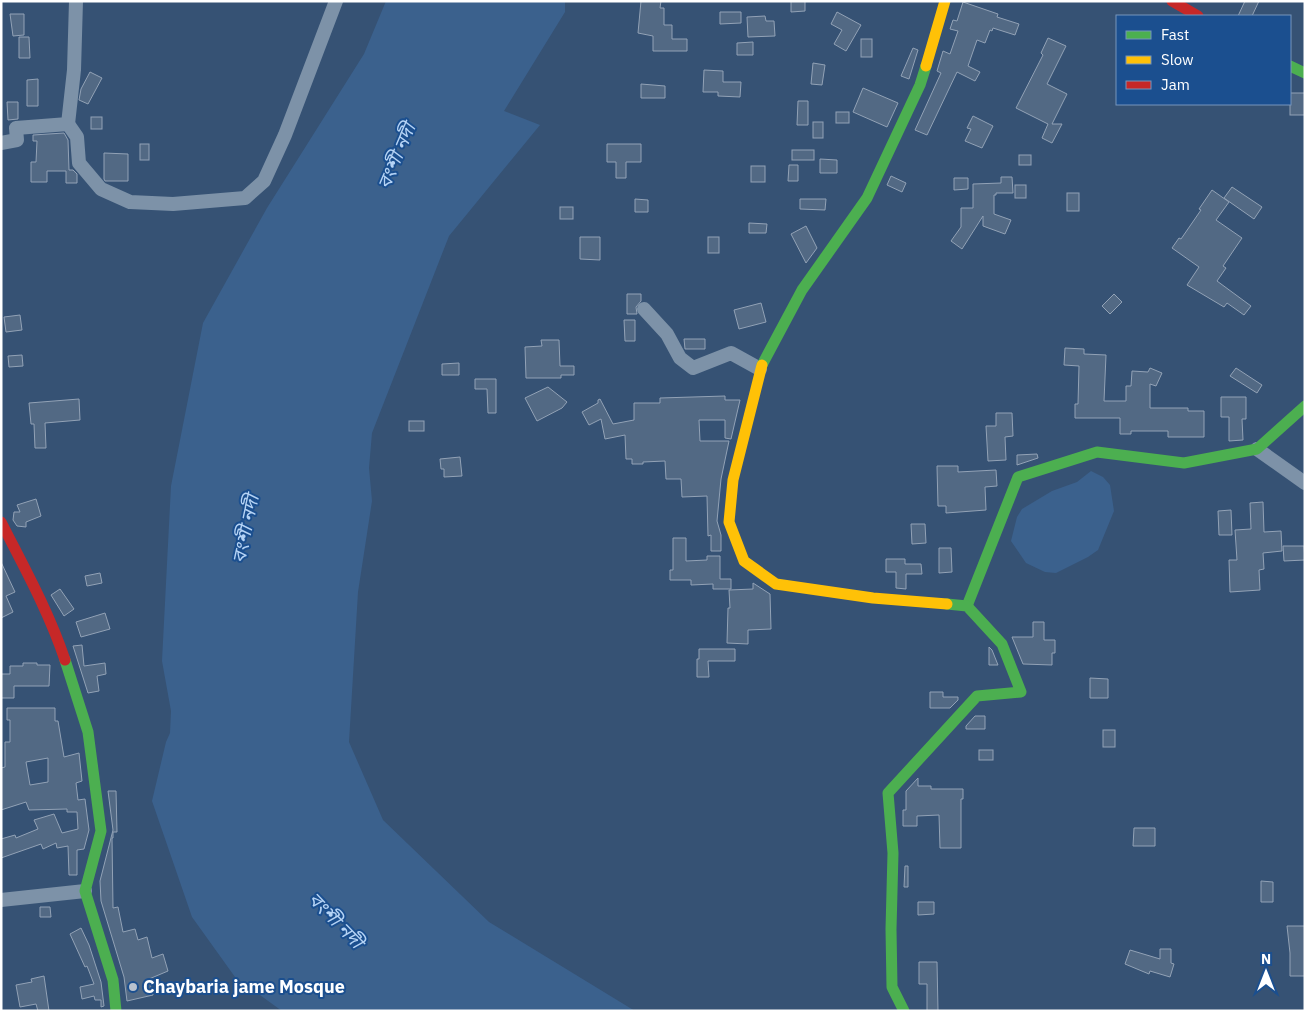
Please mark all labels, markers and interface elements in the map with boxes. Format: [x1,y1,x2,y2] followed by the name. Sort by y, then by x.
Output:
[1116,15,1291,105] legend
[1161,25,1189,44] text: Fast
[1161,50,1194,69] text: Slow
[1161,75,1190,94] text: Jam
[371,116,422,193] water label: বংশী নদী
[226,489,265,565] water label: বংশী নদী
[303,887,371,956] water label: বংশী নদী
[1241,947,1291,997] north arrow
[1261,950,1271,968] text: N
[143,975,345,998] place label: Chaybaria jame Mosque
[127,981,139,993] marker: Chaybaria jame Mosque

